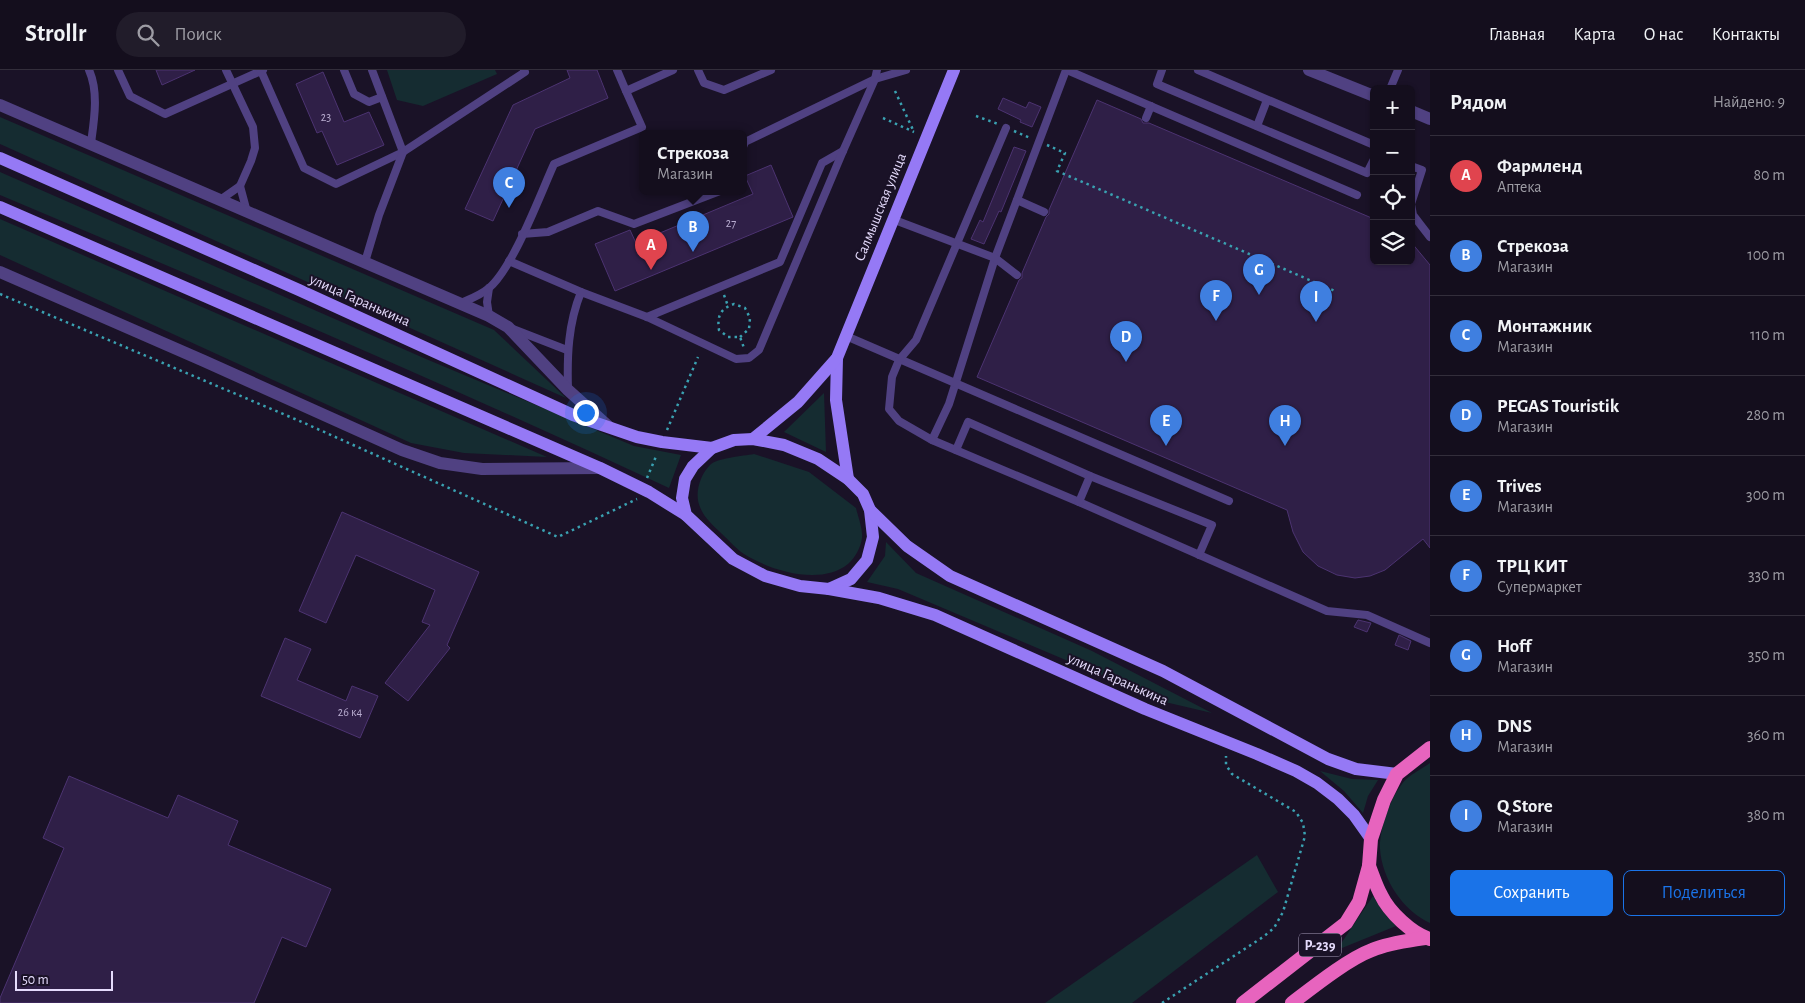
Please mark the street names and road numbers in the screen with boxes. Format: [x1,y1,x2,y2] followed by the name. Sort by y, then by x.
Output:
[852,151,909,263] street label: Салмышская улица
[306,271,412,329] street label: улица Гаранькина
[1064,650,1170,708] street label: улица Гаранькина
[1299,934,1341,956] road number: Р-239

